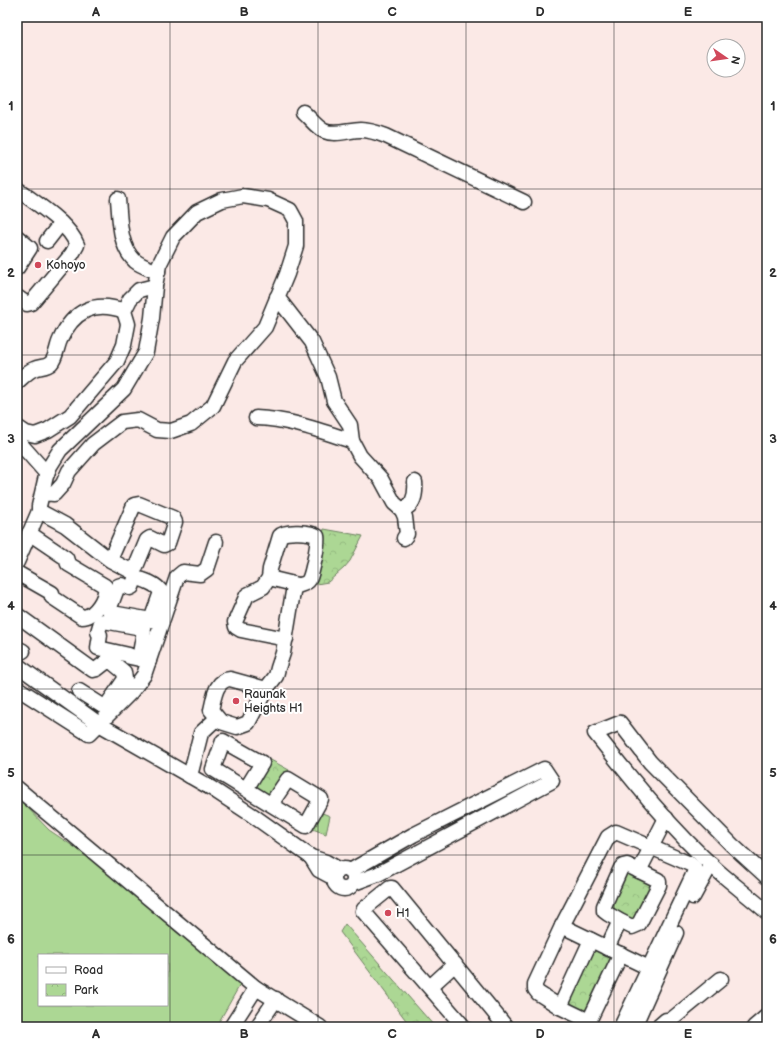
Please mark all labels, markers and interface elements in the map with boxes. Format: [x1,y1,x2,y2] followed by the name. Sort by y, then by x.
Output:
[91,4,100,20] text: A
[239,4,249,20] text: B
[387,4,397,20] text: C
[535,4,545,20] text: D
[684,4,693,20] text: E
[706,38,746,78] north arrow
[728,55,743,66] text: N
[8,98,14,114] text: 1
[770,98,776,114] text: 1
[46,258,86,273] place label: Kohoyo
[33,260,43,270] marker: Kohoyo
[7,265,15,281] text: 2
[769,265,777,281] text: 2
[7,431,15,447] text: 3
[769,431,777,447] text: 3
[7,598,15,614] text: 4
[769,598,777,614] text: 4
[244,687,302,716] place label: Raunak Heights H1
[231,696,241,706] marker: Raunak Heights H1
[7,765,15,781] text: 5
[769,765,777,781] text: 5
[396,906,409,921] place label: H1
[383,908,393,918] marker: H1
[7,931,15,947] text: 6
[769,931,777,947] text: 6
[38,954,168,1006] legend
[74,963,103,978] text: Road
[74,983,98,998] text: Park
[91,1026,100,1042] text: A
[239,1026,249,1042] text: B
[387,1026,397,1042] text: C
[535,1026,545,1042] text: D
[684,1026,693,1042] text: E

